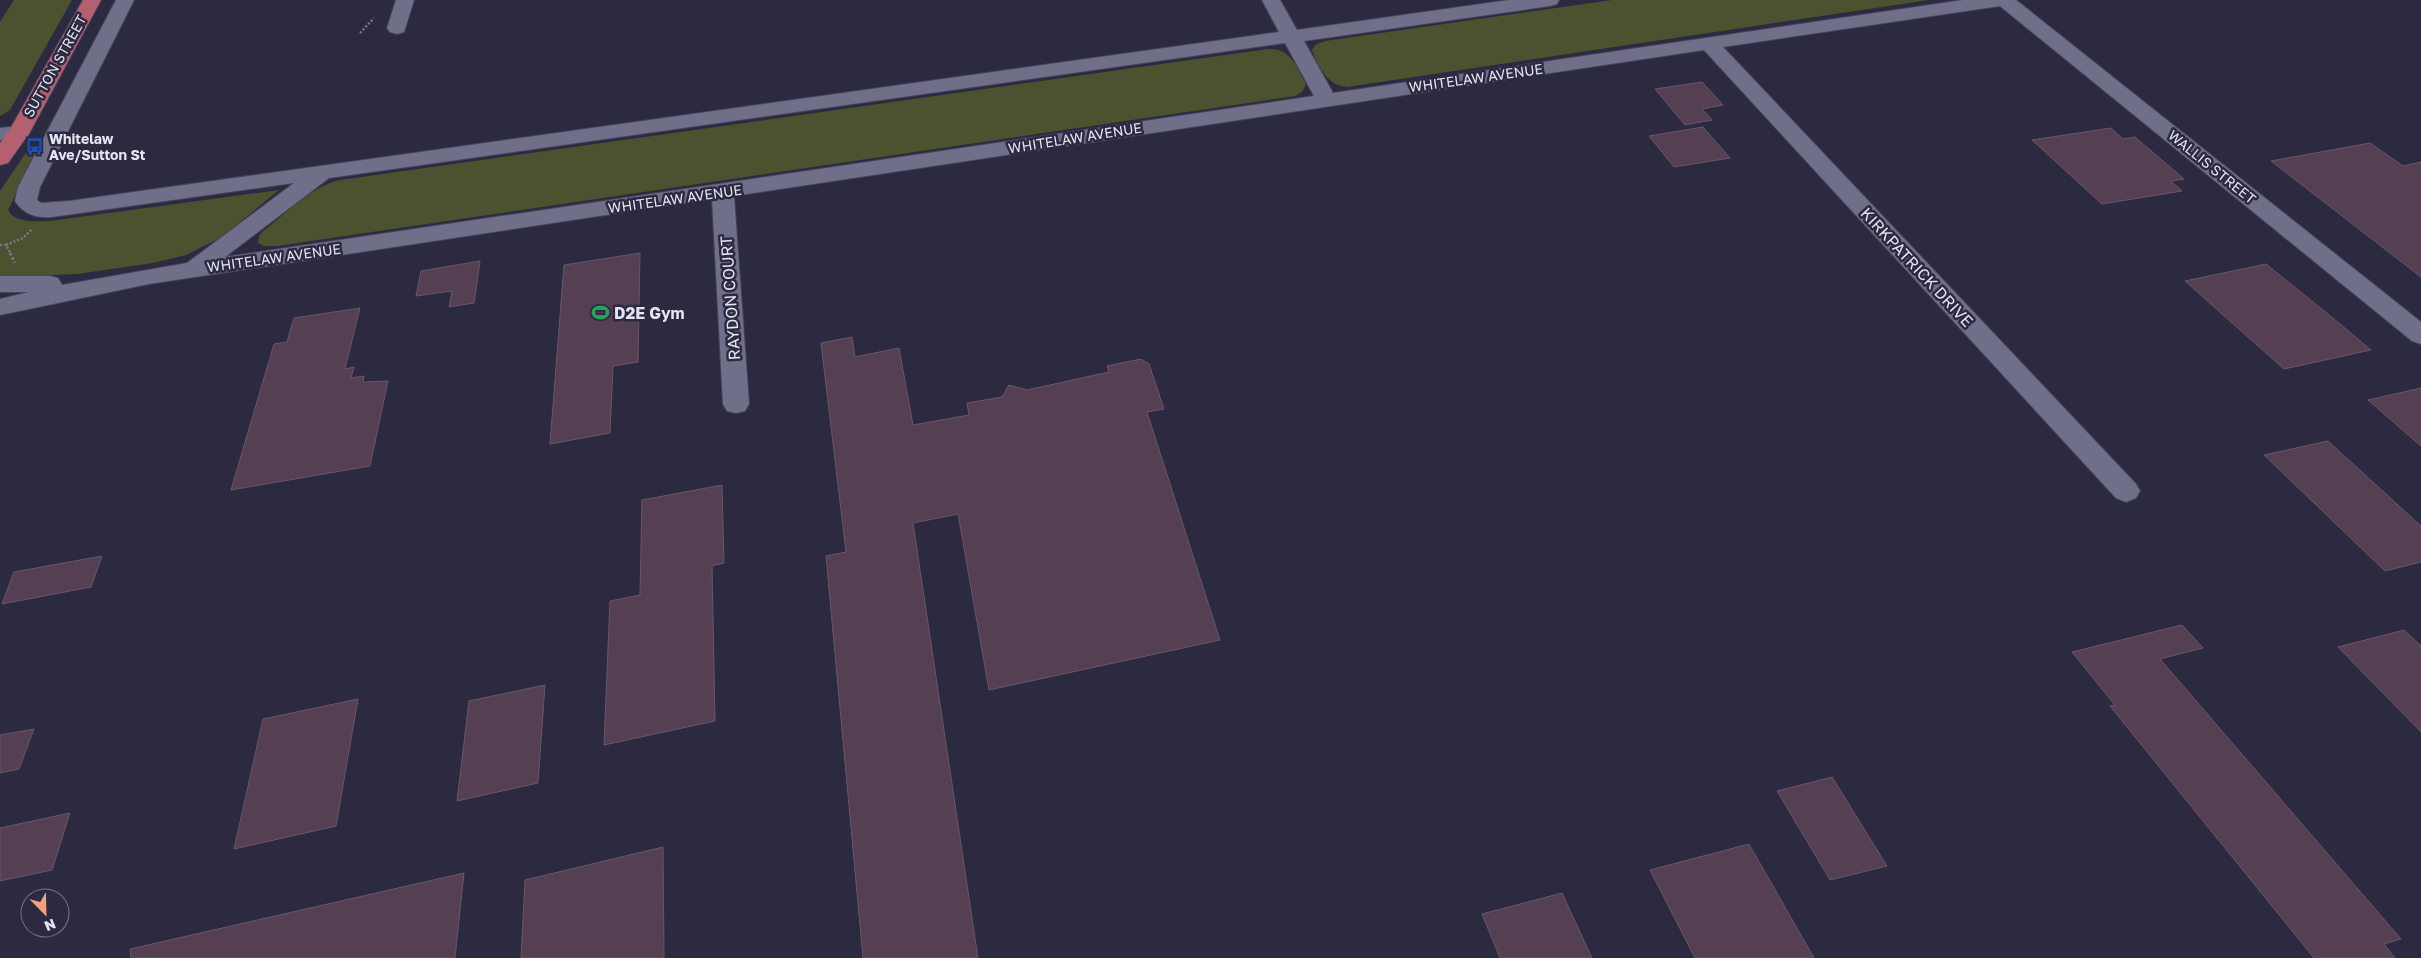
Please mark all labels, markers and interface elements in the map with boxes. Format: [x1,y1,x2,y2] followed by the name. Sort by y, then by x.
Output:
[19,11,90,120] street label: SUTTON STREET
[1408,60,1544,95] street label: WHITELAW AVENUE
[1007,119,1143,156] street label: WHITELAW AVENUE
[2165,126,2260,207] street label: WALLIS STREET
[49,130,146,163] place label: Whitelaw Ave/Sutton St
[25,137,45,157] bus stop icon: Whitelaw Ave/Sutton St
[607,181,743,216] street label: WHITELAW AVENUE
[1857,203,1977,331] street label: KIRKPATRICK DRIVE
[716,235,744,361] street label: RAYDON COURT
[206,240,342,275] street label: WHITELAW AVENUE
[590,303,610,323] sports icon: D2E Gym
[614,303,685,323] place label: D2E Gym
[20,888,70,938] north arrow
[42,916,58,935] text: N

